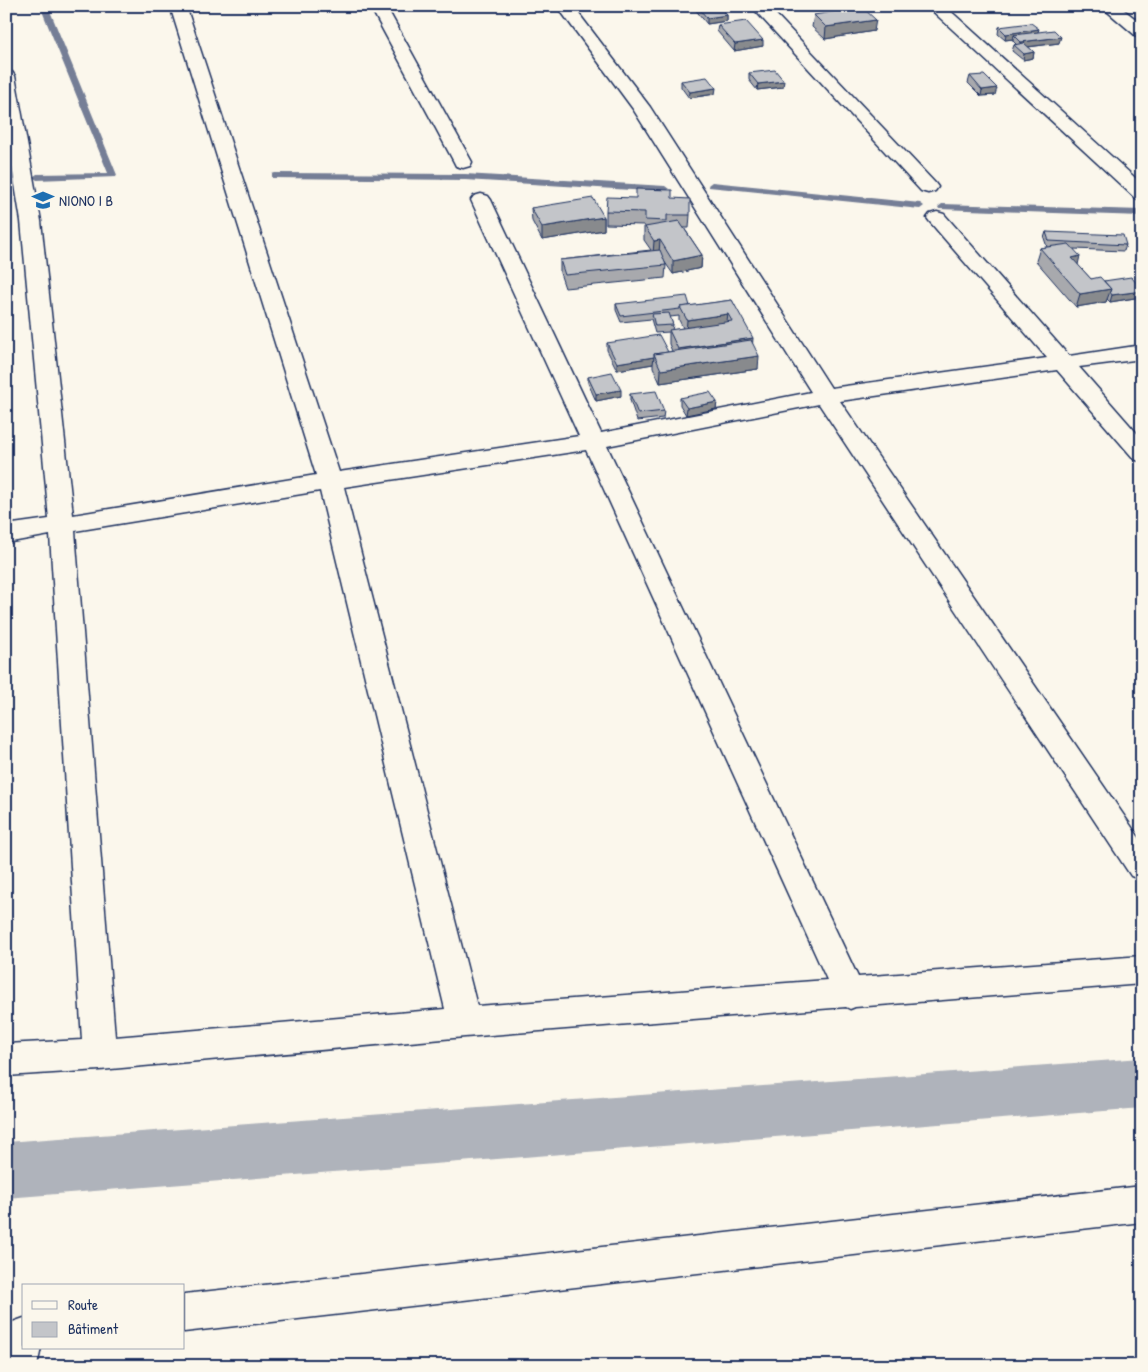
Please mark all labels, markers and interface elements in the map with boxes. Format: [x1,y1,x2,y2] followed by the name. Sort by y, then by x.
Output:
[30,187,56,213] school or university icon: NIONO I B
[59,190,113,211] place label: NIONO I B
[22,1284,185,1350] legend
[68,1294,98,1315] text: Route
[68,1318,119,1339] text: Bâtiment

